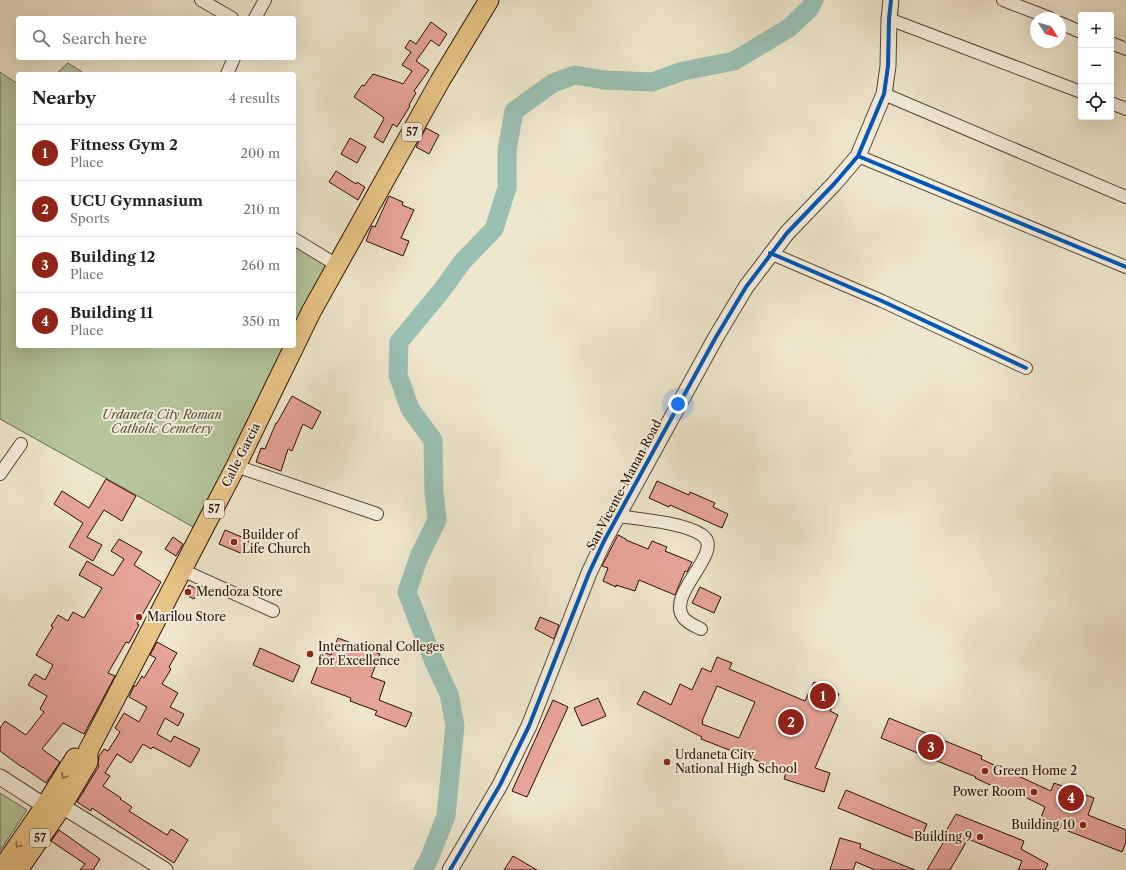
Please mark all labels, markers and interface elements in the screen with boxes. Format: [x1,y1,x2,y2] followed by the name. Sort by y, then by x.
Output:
[1030,12,1066,48] north arrow
[1078,12,1114,120] map controls
[1078,12,1114,48] button: +
[16,16,296,60] search box
[30,27,52,49] icon: search
[62,29,147,48] text: Search here
[1078,48,1114,84] button: −
[1078,84,1114,120] button: locate
[32,88,96,108] text: Nearby
[229,90,280,106] text: 4 results
[402,123,422,141] road number: 57
[70,135,178,154] text: Fitness Gym 2
[42,145,48,161] text: 1
[240,145,280,161] text: 200 m
[70,154,103,170] text: Place
[70,191,203,210] text: UCU Gymnasium
[41,201,49,217] text: 2
[243,201,280,217] text: 210 m
[70,210,109,226] text: Sports
[70,247,155,266] text: Building 12
[41,257,49,273] text: 3
[241,257,280,273] text: 260 m
[70,266,103,282] text: Place
[70,303,153,322] text: Building 11
[41,313,49,329] text: 4
[242,313,280,329] text: 350 m
[70,322,103,338] text: Place
[668,394,688,414] your location
[102,407,222,436] park label: Urdaneta City Roman Catholic Cemetery
[583,416,665,553] street label: San Vicente-Manan Road
[218,420,263,489] street label: Calle Garcia
[204,500,224,518] road number: 57
[242,527,311,556] place label: Builder of Life Church
[229,537,239,547] marker: Builder of Life Church
[196,584,283,599] place label: Mendoza Store
[183,587,193,597] marker: Mendoza Store
[147,609,226,624] place label: Marilou Store
[134,612,144,622] marker: Marilou Store
[318,639,444,668] place label: International Colleges for Excellence
[305,649,315,659] marker: International Colleges for Excellence
[810,681,836,711] pin: 1
[778,707,804,737] pin: 2
[918,732,944,762] pin: 3
[675,747,797,776] place label: Urdaneta City National High School
[662,757,672,767] marker: Urdaneta City National High School
[993,763,1077,778] place label: Green Home 2
[980,766,990,776] marker: Green Home 2
[61,772,69,779] one-way arrow
[1058,783,1084,813] pin: 4
[952,784,1026,799] place label: Power Room
[1029,787,1039,797] marker: Power Room
[1011,817,1075,832] place label: Building 10
[1078,820,1088,830] marker: Building 10
[30,829,50,847] road number: 57
[914,829,972,844] place label: Building 9
[975,832,985,842] marker: Building 9
[15,841,23,848] one-way arrow

